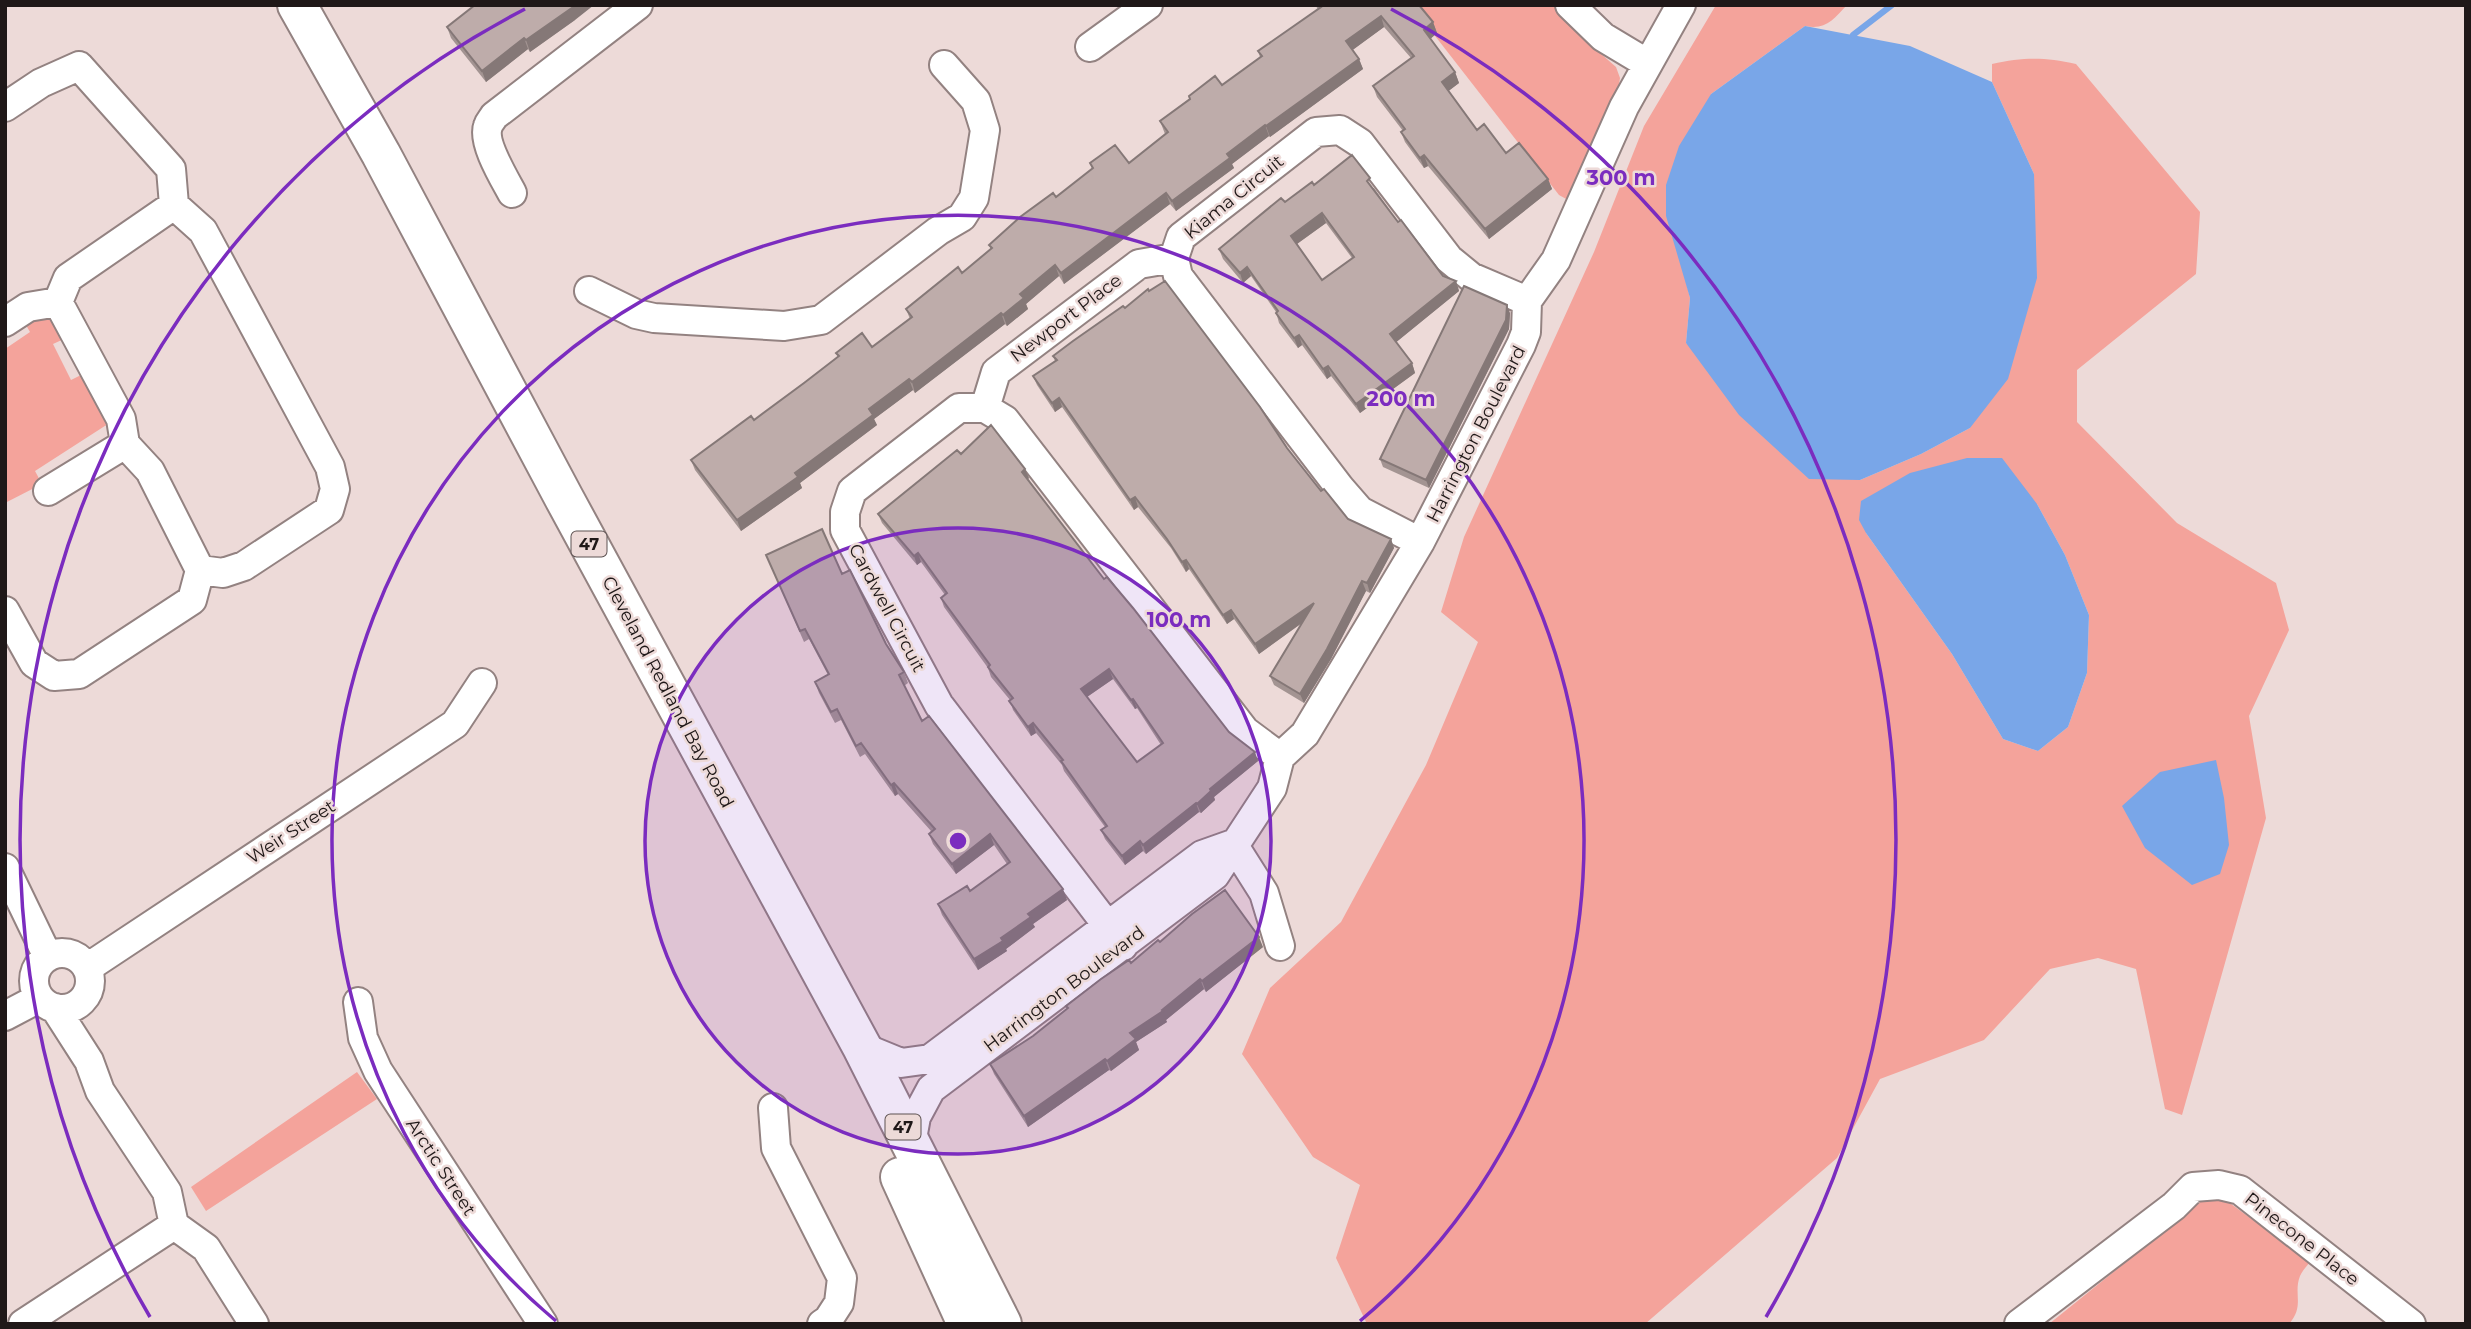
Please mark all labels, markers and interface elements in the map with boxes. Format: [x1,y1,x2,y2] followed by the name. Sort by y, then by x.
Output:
[1180,150,1288,244] street label: Kiama Circuit
[1586,165,1655,190] text: 300 m
[1006,269,1126,367] street label: Newport Place
[1422,342,1530,526] street label: Harrington Boulevard
[1367,386,1435,411] text: 200 m
[572,531,606,556] road number: 47
[844,540,930,676] street label: Cardwell Circuit
[597,572,739,812] street label: Cleveland Redland Bay Road
[1147,607,1211,632] text: 100 m
[243,795,339,869] street label: Weir Street
[946,829,970,853] centre of rings
[979,921,1149,1057] street label: Harrington Boulevard
[401,1114,481,1220] street label: Arctic Street
[886,1114,920,1140] road number: 47
[2240,1188,2364,1291] street label: Pinecone Place

